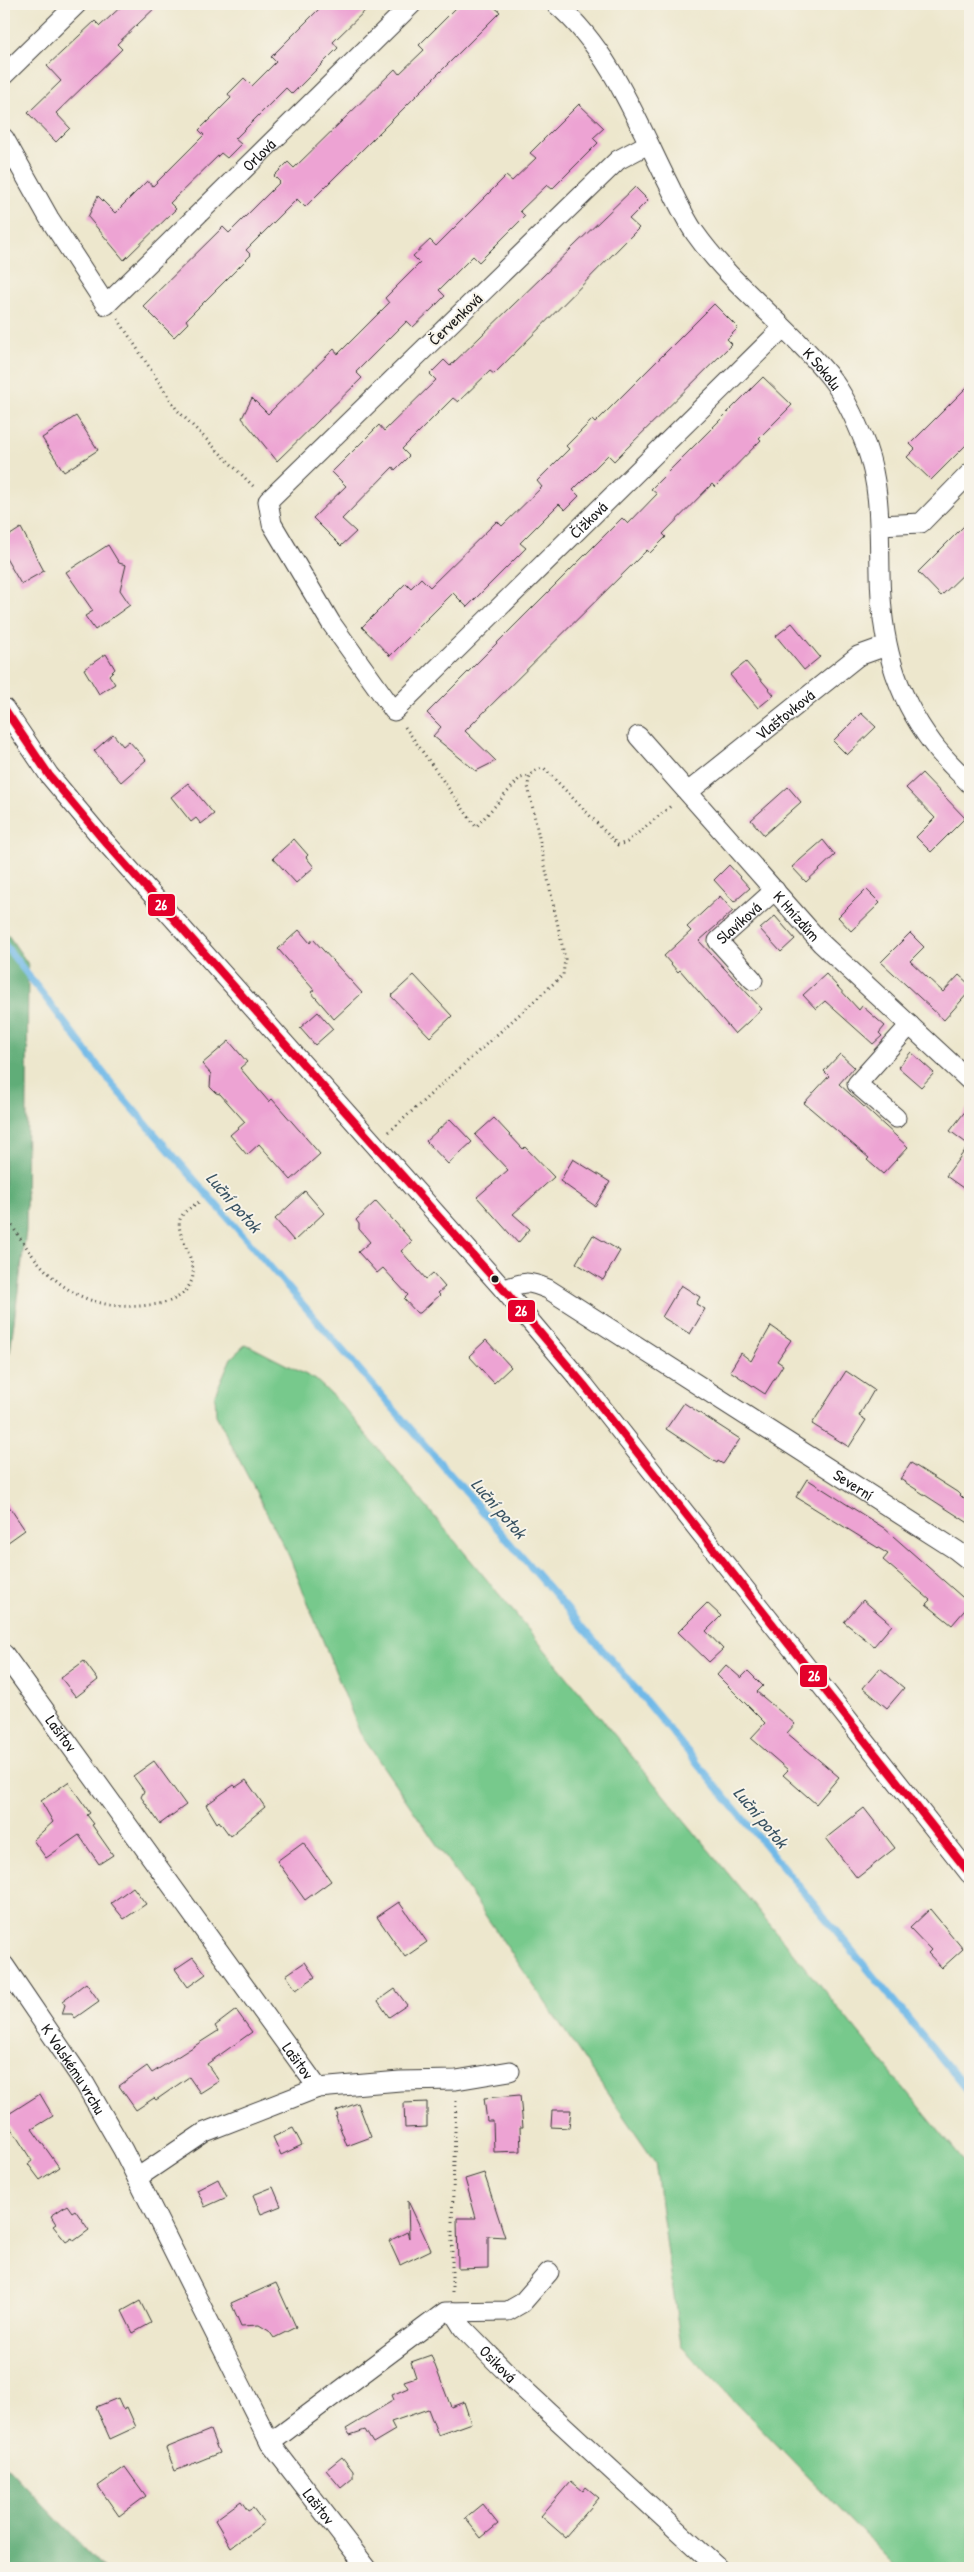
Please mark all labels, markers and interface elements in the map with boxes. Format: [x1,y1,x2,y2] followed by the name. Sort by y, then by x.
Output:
[237,133,280,176] street label: Orlová
[423,288,487,350] street label: Červenková
[798,342,847,395] street label: K Sokolu
[564,496,612,543] street label: Čížková
[751,684,819,745] street label: Vlaštovková
[769,886,825,946] street label: K Hnízdům
[147,893,176,917] line badge: 26
[155,895,167,914] text: 26
[711,897,766,949] street label: Slavíková
[201,1166,268,1239] water label: Luční potok
[490,1274,500,1284] unlabelled marker
[507,1299,536,1323] line badge: 26
[515,1301,527,1320] text: 26
[829,1464,878,1506] street label: Severní
[466,1472,533,1545] water label: Luční potok
[799,1664,828,1688] line badge: 26
[808,1666,820,1685] text: 26
[41,1711,83,1757] street label: Lašitov
[728,1781,795,1854] water label: Luční potok
[36,2019,111,2119] street label: K Volskému vrchu
[278,2038,319,2084] street label: Lašitov
[475,2340,522,2387] street label: Osiková
[298,2484,341,2529] street label: Lašitov

